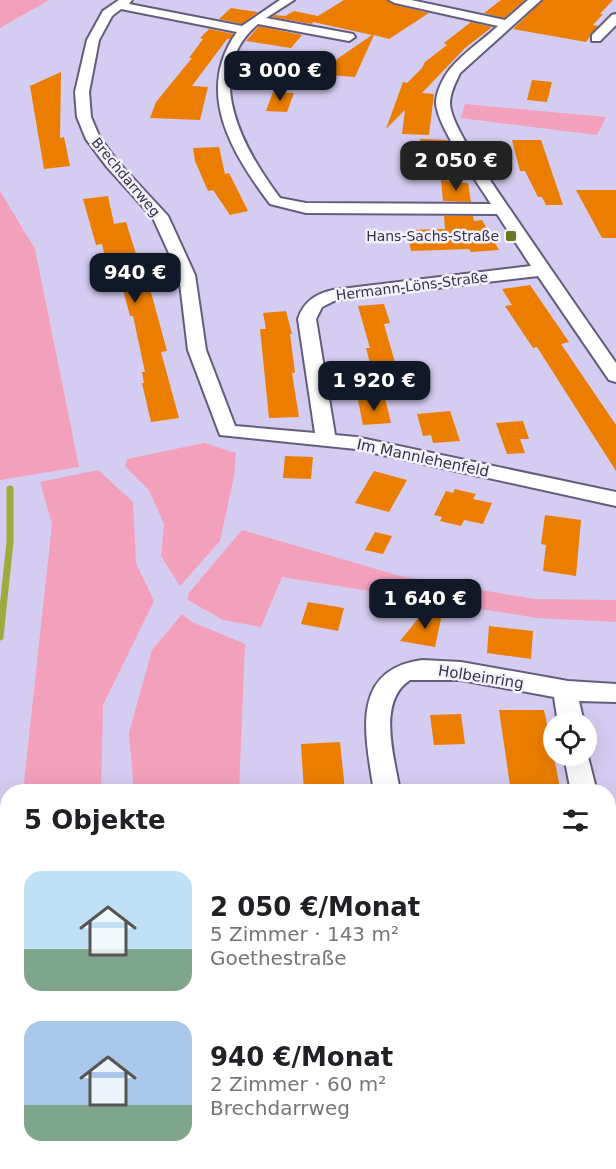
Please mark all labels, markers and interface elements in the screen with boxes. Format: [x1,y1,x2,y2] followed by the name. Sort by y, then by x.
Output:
[225,51,335,102] pin: 3 000 €
[238,58,322,82] text: 3 000 €
[88,134,164,220] street label: Brechdarrweg
[401,141,511,192] pin: 2 050 €
[414,148,498,172] text: 2 050 €
[366,228,499,244] place label: Hans-Sachs-Straße
[504,229,518,243] marker: Hans-Sachs-Straße
[93,253,177,304] pin: 940 €
[104,260,166,284] text: 940 €
[335,269,489,303] street label: Hermann-Löns-Straße
[319,361,429,412] pin: 1 920 €
[332,368,416,392] text: 1 920 €
[355,435,491,481] street label: Im Mannlehenfeld
[370,579,480,630] pin: 1 640 €
[383,586,467,610] text: 1 640 €
[437,661,525,693] street label: Holbeinring
[543,712,597,766] map controls
[543,712,597,766] button: locate
[559,804,592,837] icon: filters
[24,805,166,835] text: 5 Objekte
[210,892,420,922] text: 2 050 €/Monat
[72,895,144,967] icon: home
[210,922,399,946] text: 5 Zimmer · 143 m²
[210,946,347,970] text: Goethestraße
[210,1042,393,1072] text: 940 €/Monat
[72,1045,144,1117] icon: home
[210,1072,386,1096] text: 2 Zimmer · 60 m²
[210,1096,350,1120] text: Brechdarrweg

